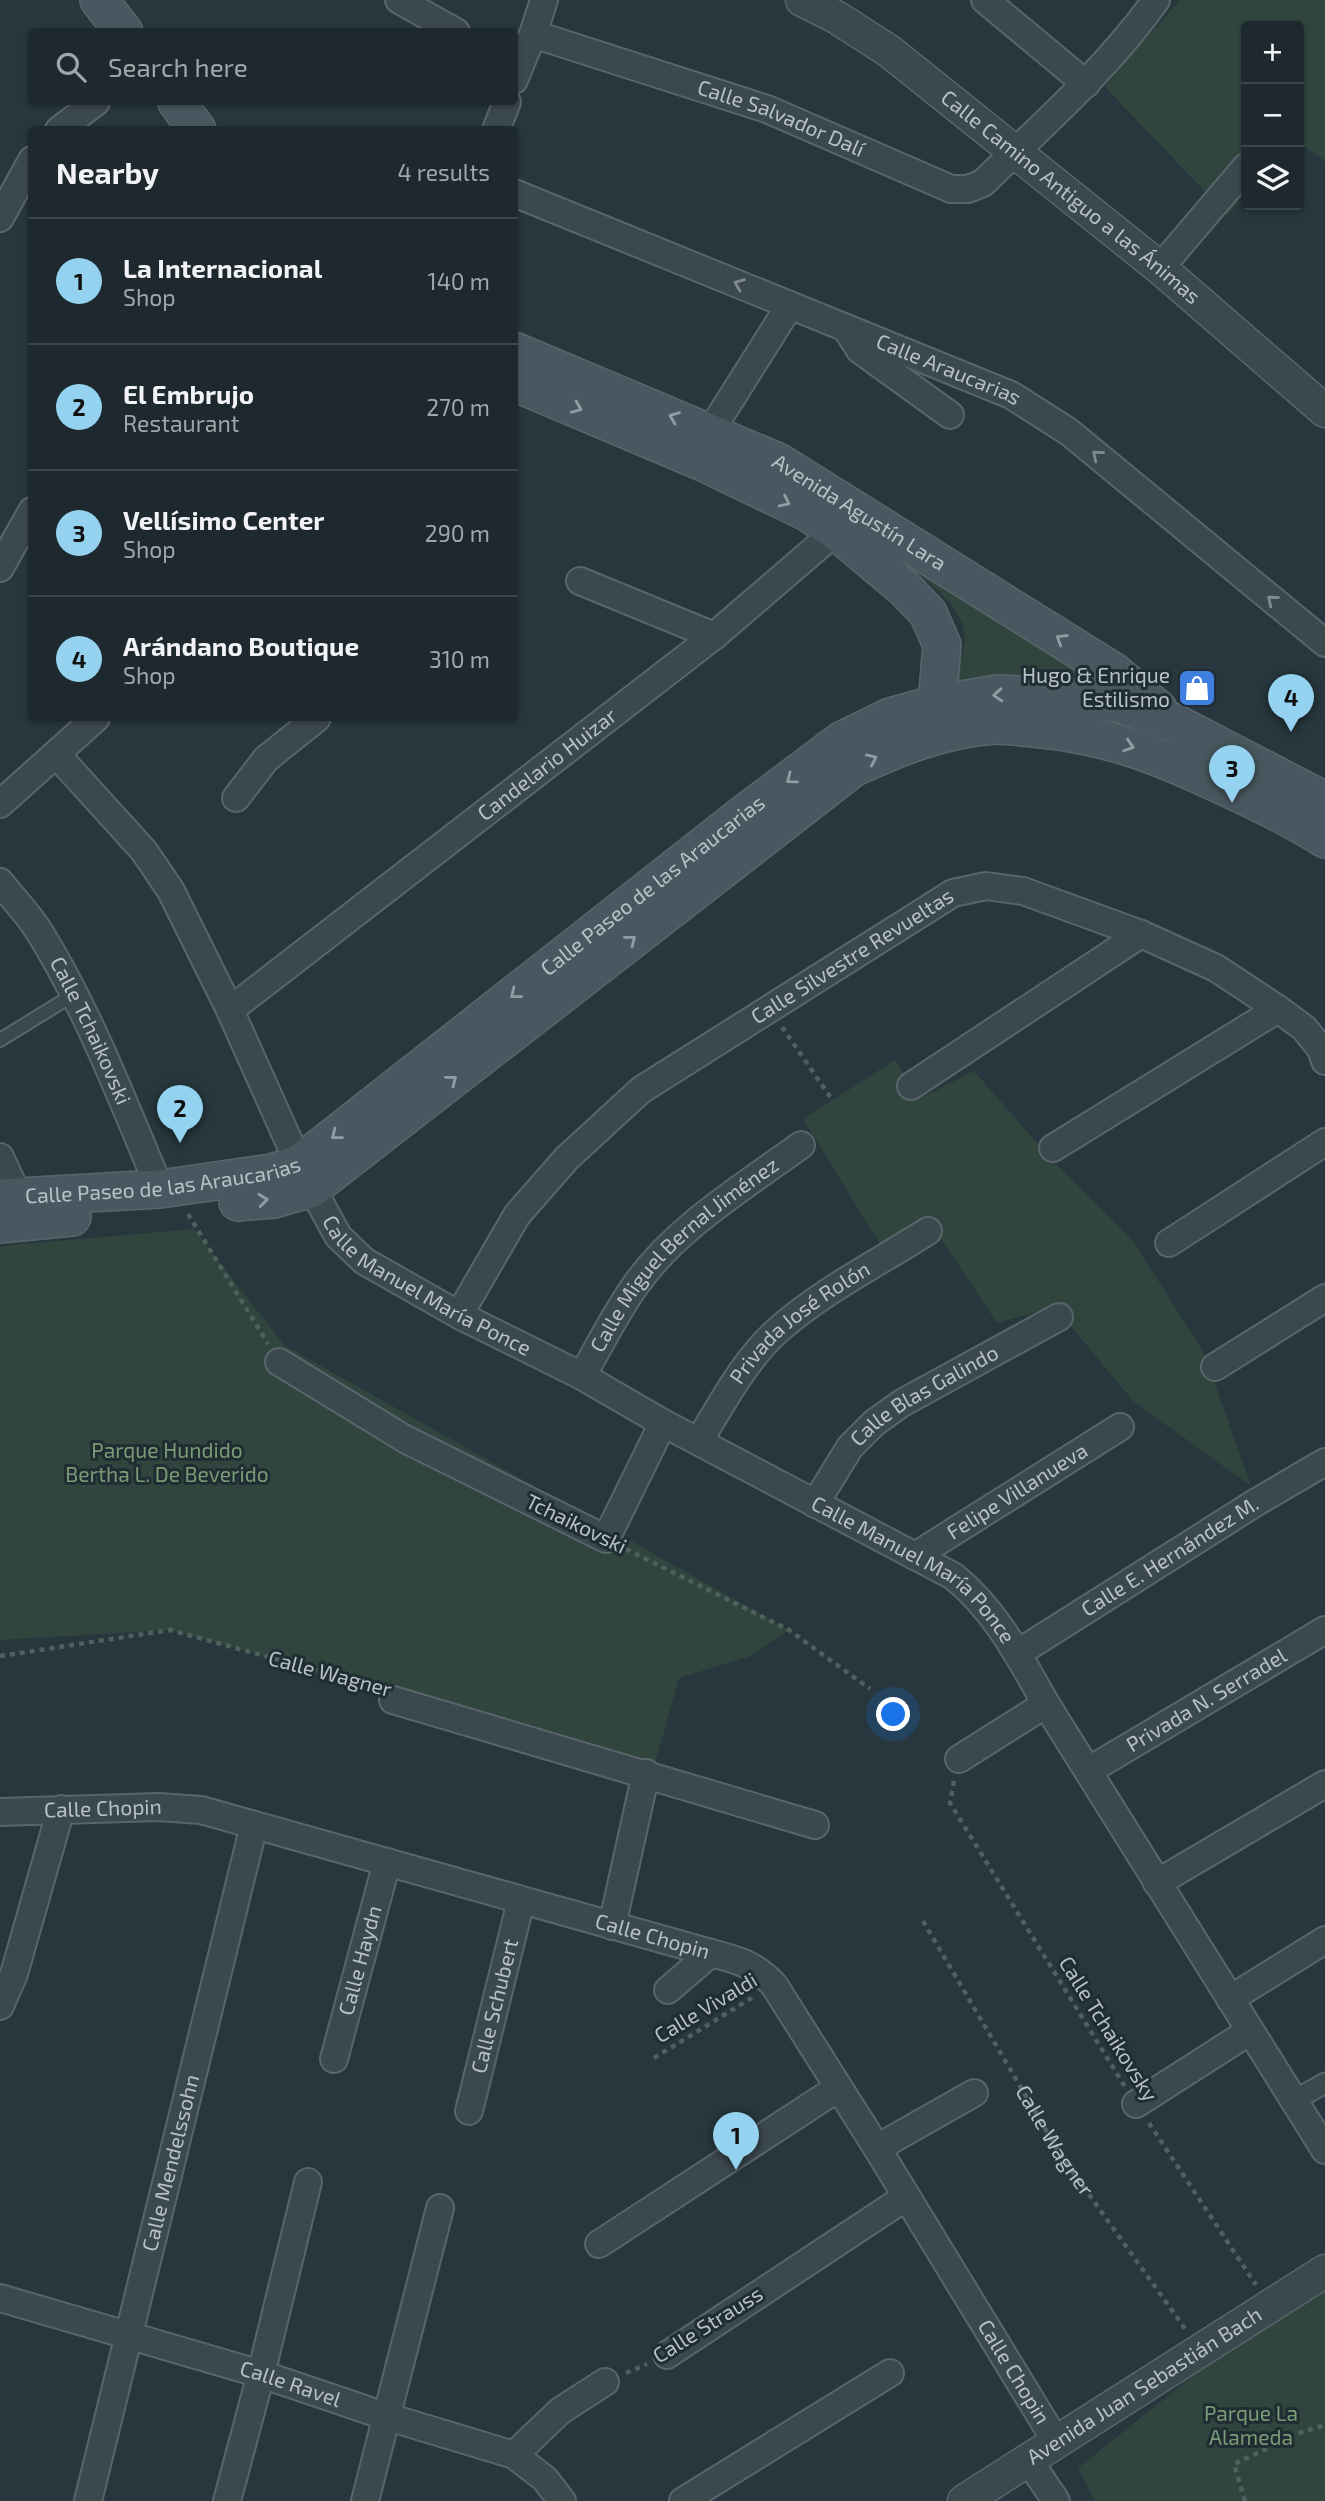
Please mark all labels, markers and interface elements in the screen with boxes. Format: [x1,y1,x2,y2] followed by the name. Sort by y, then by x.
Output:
[1241,21,1304,210] map controls
[1241,21,1304,84] button: +
[28,28,518,105] search box
[52,48,90,86] icon: search
[108,51,248,82] text: Search here
[695,74,869,161] street label: Calle Salvador Dalí
[937,84,1206,308] street label: Calle Camino Antiguo a las Ánimas
[1241,84,1304,147] button: −
[1241,147,1304,210] button: layers
[56,154,159,190] text: Nearby
[398,158,490,186] text: 4 results
[123,252,322,283] text: La Internacional
[74,267,84,295] text: 1
[428,267,490,295] text: 140 m
[733,278,746,292] one-way arrow
[123,283,176,311] text: Shop
[873,328,1027,409] street label: Calle Araucarias
[123,378,254,409] text: El Embrujo
[72,393,86,421] text: 2
[426,393,490,421] text: 270 m
[570,400,583,414] one-way arrow
[123,409,240,437] text: Restaurant
[668,411,681,425] one-way arrow
[768,448,951,575] street label: Avenida Agustín Lara
[1092,450,1105,463] one-way arrow
[778,493,790,507] one-way arrow
[123,504,324,535] text: Vellísimo Center
[72,519,86,547] text: 3
[425,519,490,547] text: 290 m
[123,535,176,563] text: Shop
[1268,595,1280,608] one-way arrow
[123,630,359,661] text: Arándano Boutique
[1056,635,1069,648] one-way arrow
[72,645,86,673] text: 4
[429,645,490,673] text: 310 m
[123,661,176,689] text: Shop
[1022,662,1170,711] place label: Hugo & Enrique Estilismo
[1176,667,1218,709] shop icon: Hugo & Enrique Estilismo
[1268,674,1314,732] pin: 4
[992,687,1003,702] one-way arrow
[472,702,621,825] street label: Candelario Huizar
[1122,738,1134,752] one-way arrow
[1209,745,1255,803] pin: 3
[864,753,877,767] one-way arrow
[786,770,799,783] one-way arrow
[535,789,769,980] street label: Calle Paseo de las Araucarias
[746,882,958,1028] street label: Calle Silvestre Revueltas
[624,935,636,948] one-way arrow
[46,952,137,1108] street label: Calle Tchaikovski
[510,986,523,998] one-way arrow
[444,1075,456,1088] one-way arrow
[157,1085,203,1143] pin: 2
[332,1126,344,1139] one-way arrow
[24,1150,303,1208] street label: Calle Paseo de las Araucarias
[584,1151,783,1356] street label: Calle Miguel Bernal Jiménez
[257,1192,269,1207] one-way arrow
[318,1211,536,1360] street label: Calle Manuel María Ponce
[723,1255,874,1388] street label: Privada José Rolón
[844,1339,1002,1451] street label: Calle Blas Galindo
[65,1437,269,1486] park label: Parque Hundido Bertha L. De Beverido
[942,1437,1092,1544] street label: Felipe Villanueva
[522,1488,631,1558] street label: Tchaikovski
[808,1490,1021,1647] street label: Calle Manuel María Ponce
[1076,1490,1263,1621] street label: Calle E. Hernández M.
[1121,1641,1291,1756] street label: Privada N. Serradel
[266,1644,395,1701] street label: Calle Wagner
[876,1697,910,1731] your location
[44,1793,162,1822] street label: Calle Chopin
[332,1902,386,2018] street label: Calle Haydn
[593,1907,713,1963] street label: Calle Chopin
[465,1936,522,2076] street label: Calle Schubert
[1055,1951,1164,2105] street label: Calle Tchaikovsky
[649,1966,761,2047] street label: Calle Vivaldi
[136,2072,203,2254] street label: Calle Mendelssohn
[1011,2080,1100,2201] street label: Calle Wagner
[713,2112,759,2170] pin: 1
[648,2280,767,2367] street label: Calle Strauss
[1022,2301,1266,2469] street label: Avenida Juan Sebastián Bach
[974,2314,1056,2428] street label: Calle Chopin
[237,2355,345,2411] street label: Calle Ravel
[1204,2400,1298,2449] park label: Parque La Alameda

